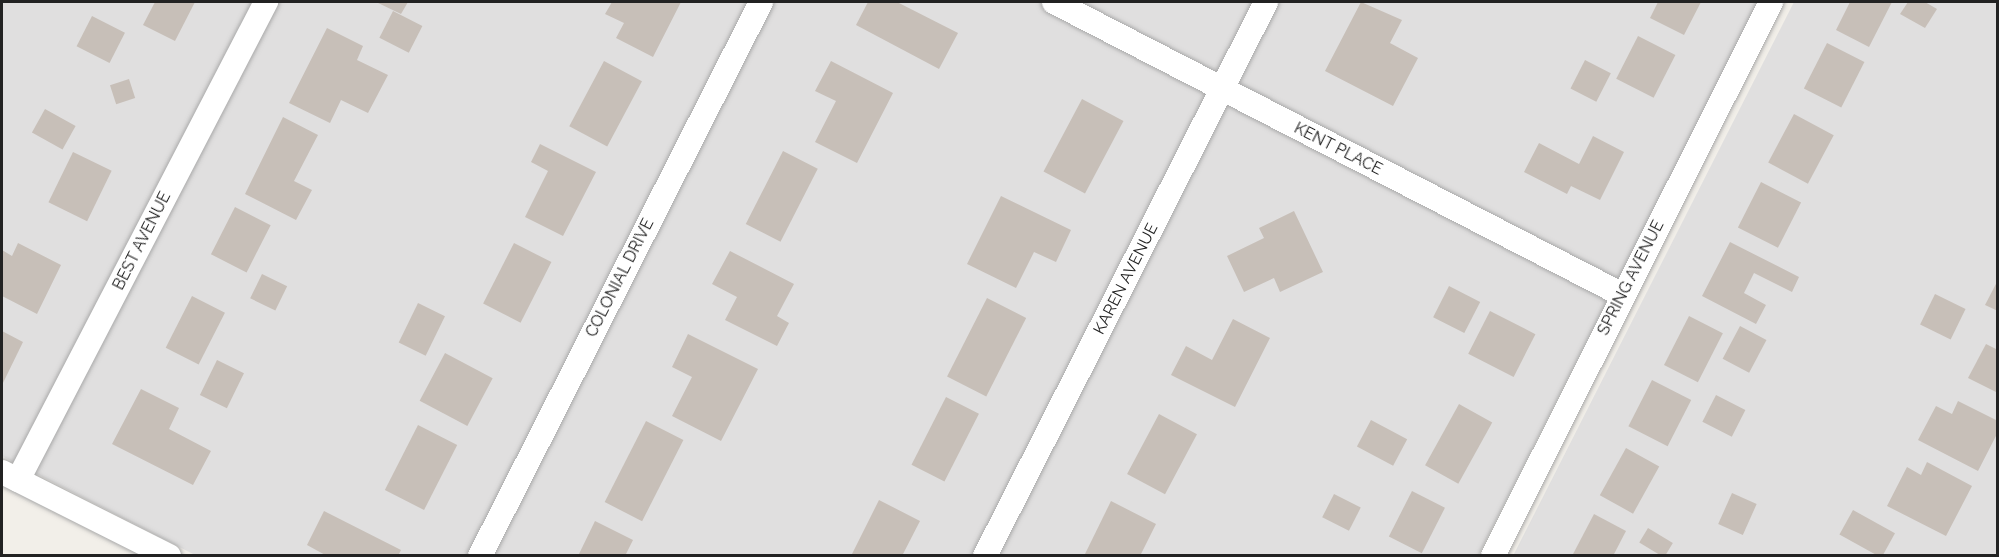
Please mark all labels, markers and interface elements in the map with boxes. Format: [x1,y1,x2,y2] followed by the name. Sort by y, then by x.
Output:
[1291,119,1385,179] street label: KENT PLACE
[109,188,175,294] street label: BEST AVENUE
[582,215,658,341] street label: COLONIAL DRIVE
[1594,217,1668,339] street label: SPRING AVENUE
[1090,220,1162,338] street label: KAREN AVENUE

